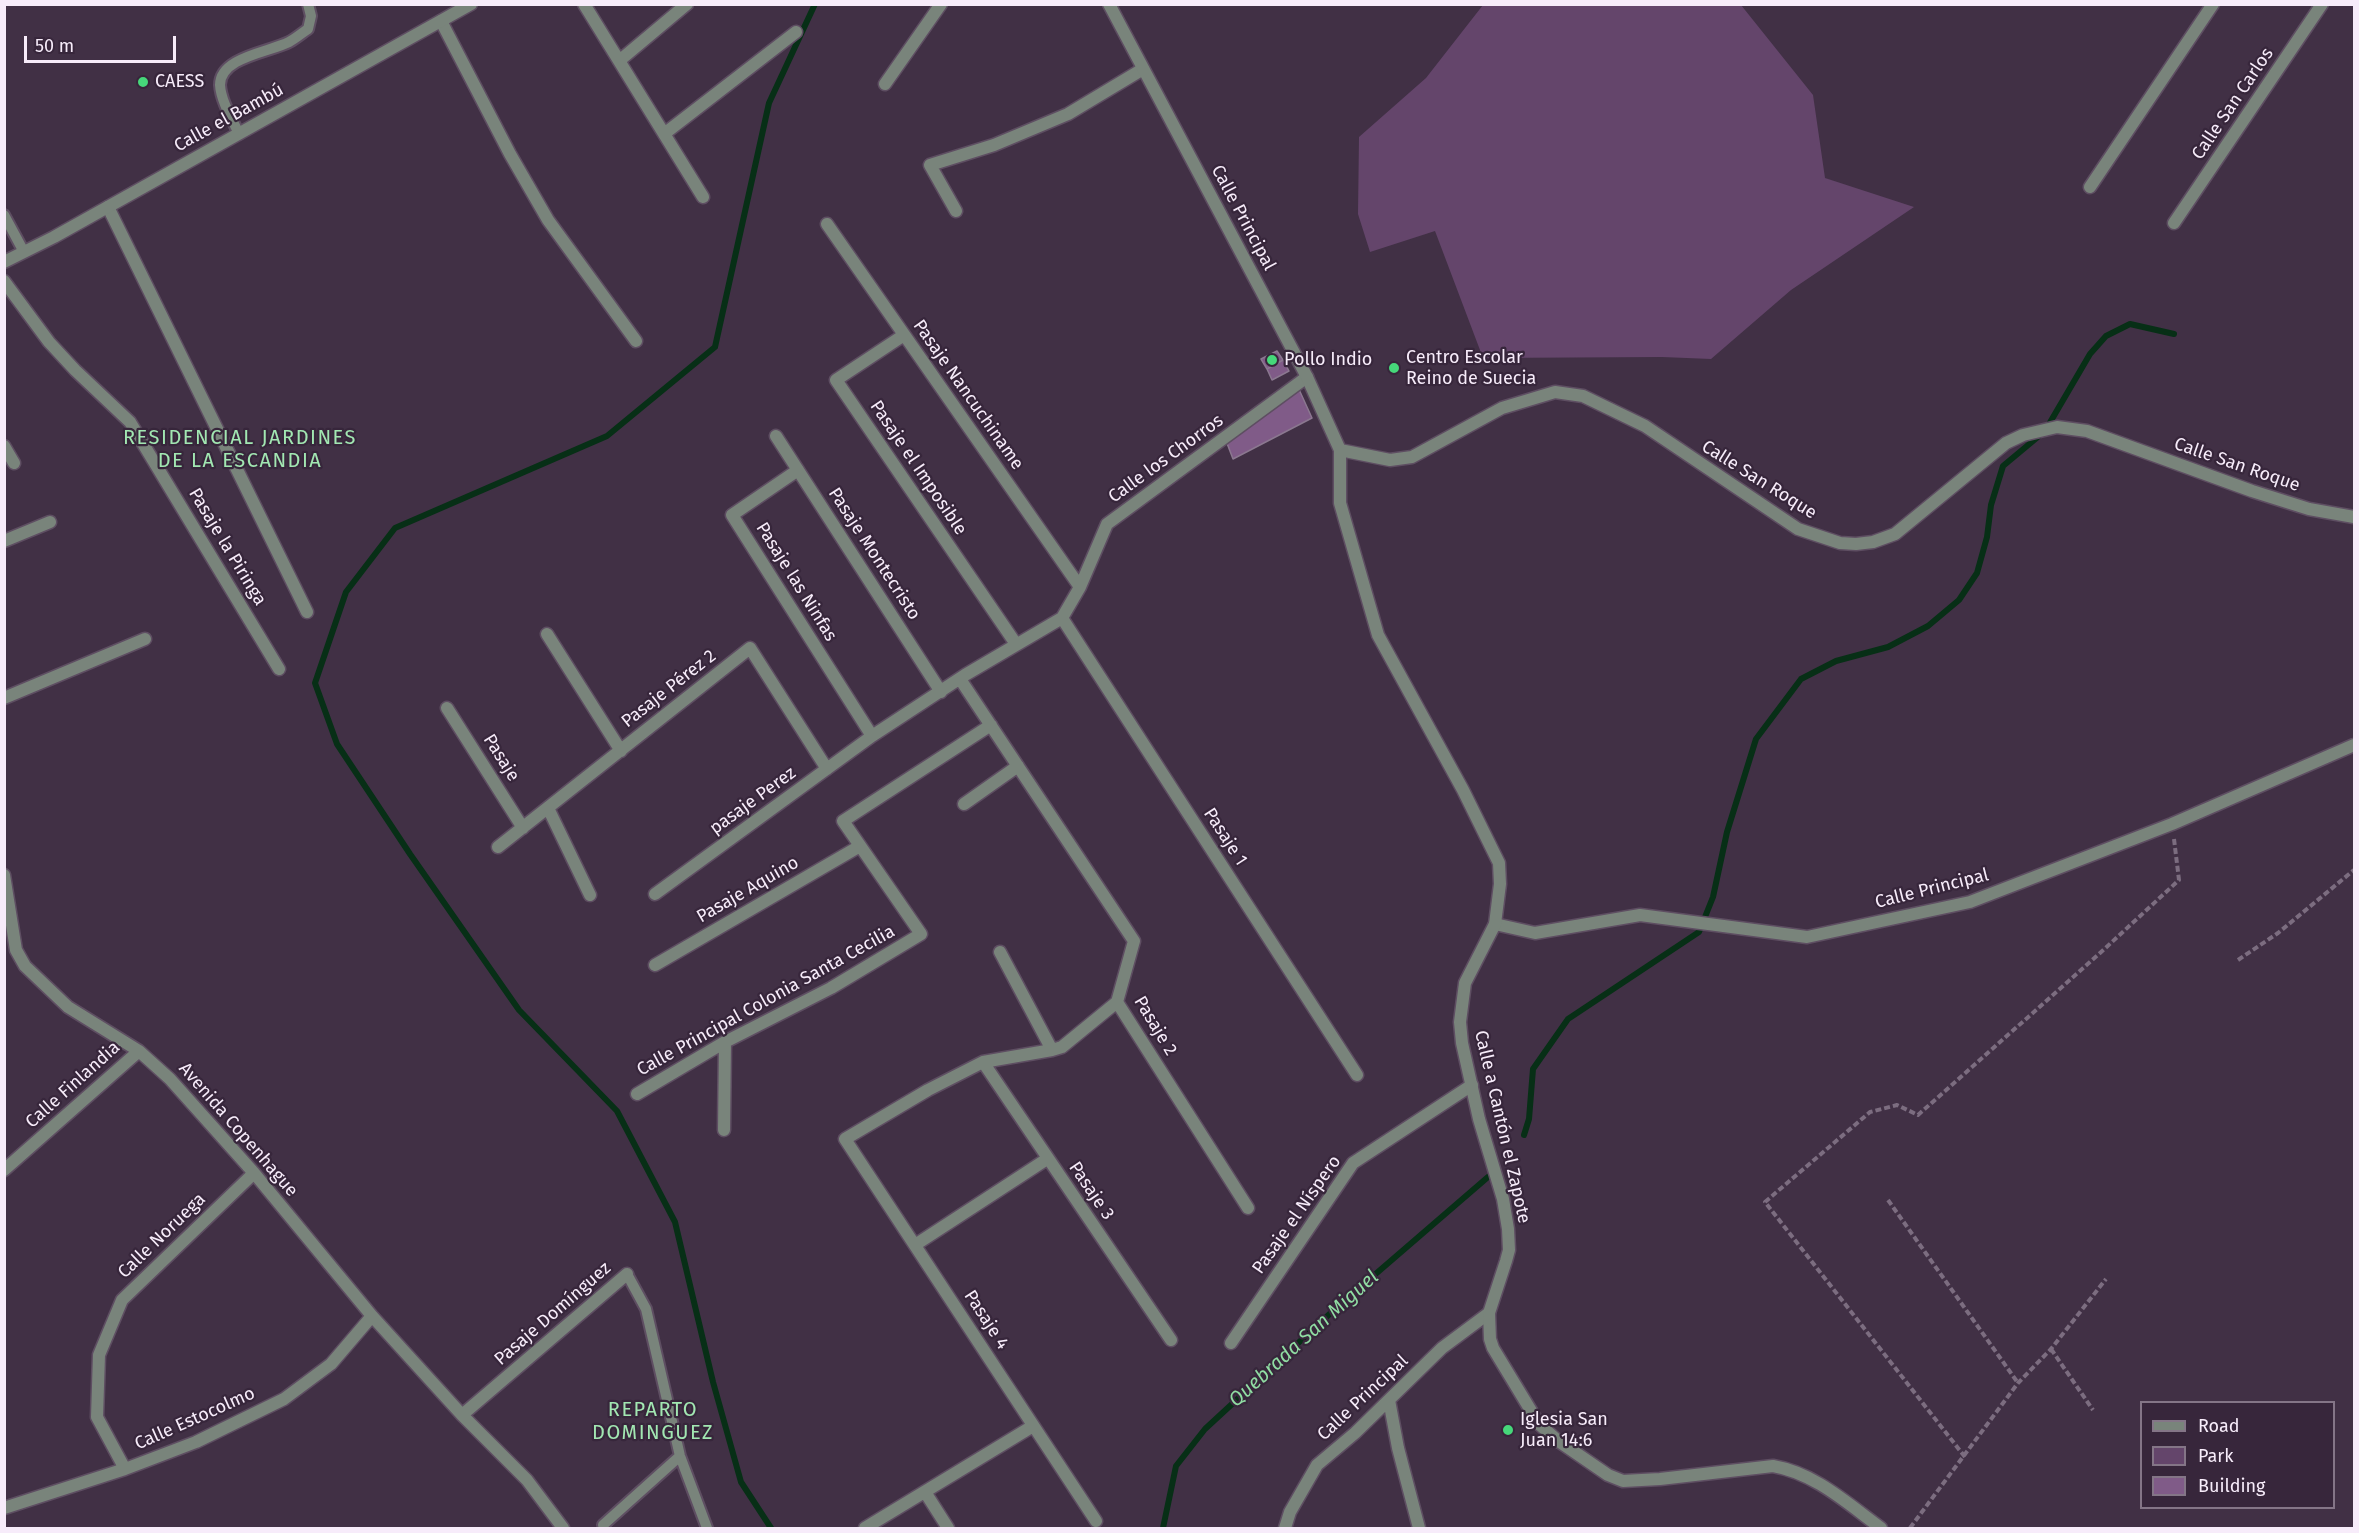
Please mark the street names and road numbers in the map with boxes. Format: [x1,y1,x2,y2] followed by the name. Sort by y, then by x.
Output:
[2188,44,2278,164] street label: Calle San Carlos
[171,79,287,157] street label: Calle el Bambú
[1206,162,1280,274] street label: Calle Principal
[908,316,1028,474] street label: Pasaje Nancuchiname
[865,397,971,539] street label: Pasaje el Imposible
[1104,410,1228,508] street label: Calle los Chorros
[2171,433,2303,497] street label: Calle San Roque
[1697,436,1821,524] street label: Calle San Roque
[183,484,271,610] street label: Pasaje la Piringa
[823,484,925,624] street label: Pasaje Montecristo
[751,519,841,645] street label: Pasaje las Ninfas
[617,645,721,733] street label: Pasaje Pérez 2
[478,730,524,786] street label: Pasaje
[706,763,800,839] street label: pasaje Perez
[1198,804,1252,870] street label: Pasaje 1
[693,852,803,928] street label: Pasaje Aquino
[1873,864,1991,914] street label: Calle Principal
[633,921,899,1081] street label: Calle Principal Colonia Santa Cecilia
[1129,992,1181,1060] street label: Pasaje 2
[1469,1028,1535,1226] street label: Calle a Cantón el Zapote
[21,1037,125,1133] street label: Calle Finlandia
[174,1058,302,1202] street label: Avenida Copenhague
[1248,1152,1346,1278] street label: Pasaje el Níspero
[1064,1158,1118,1224] street label: Pasaje 3
[114,1189,210,1283] street label: Calle Noruega
[490,1258,616,1370] street label: Pasaje Domínguez
[959,1286,1013,1354] street label: Pasaje 4
[1313,1350,1413,1446] street label: Calle Principal
[132,1383,258,1455] street label: Calle Estocolmo

